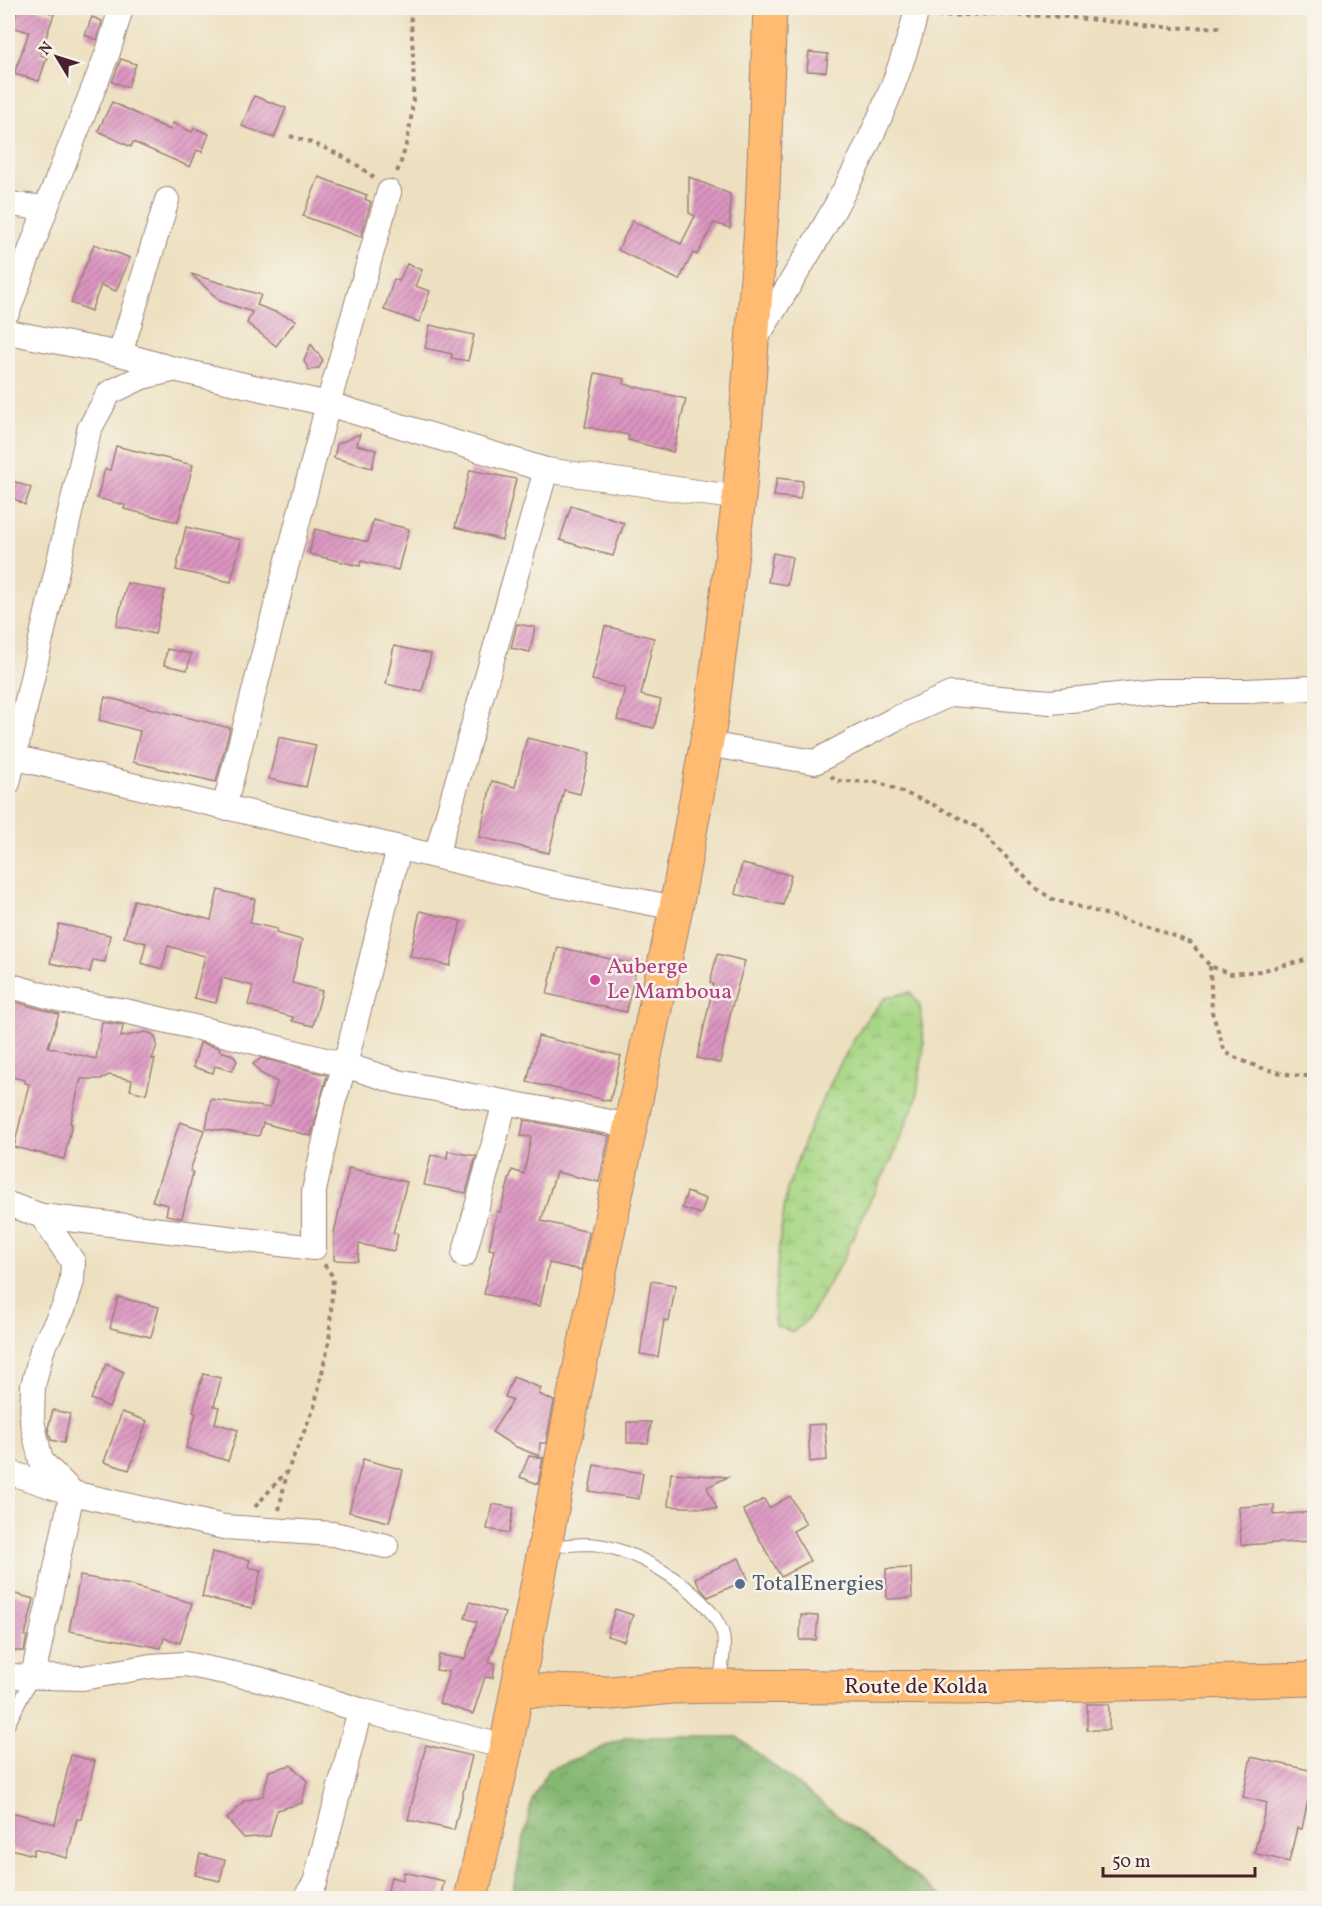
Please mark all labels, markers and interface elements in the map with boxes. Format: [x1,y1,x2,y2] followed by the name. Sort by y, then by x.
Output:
[27,27,87,87] north arrow
[35,37,59,60] text: N
[607,952,732,1008] place label: Auberge Le Mamboua
[588,973,602,987] marker: Auberge Le Mamboua
[752,1569,884,1600] place label: TotalEnergies
[733,1577,747,1591] marker: TotalEnergies
[844,1672,988,1703] street label: Route de Kolda
[1103,1840,1254,1878] scale bar
[1112,1850,1151,1875] text: 50 m

